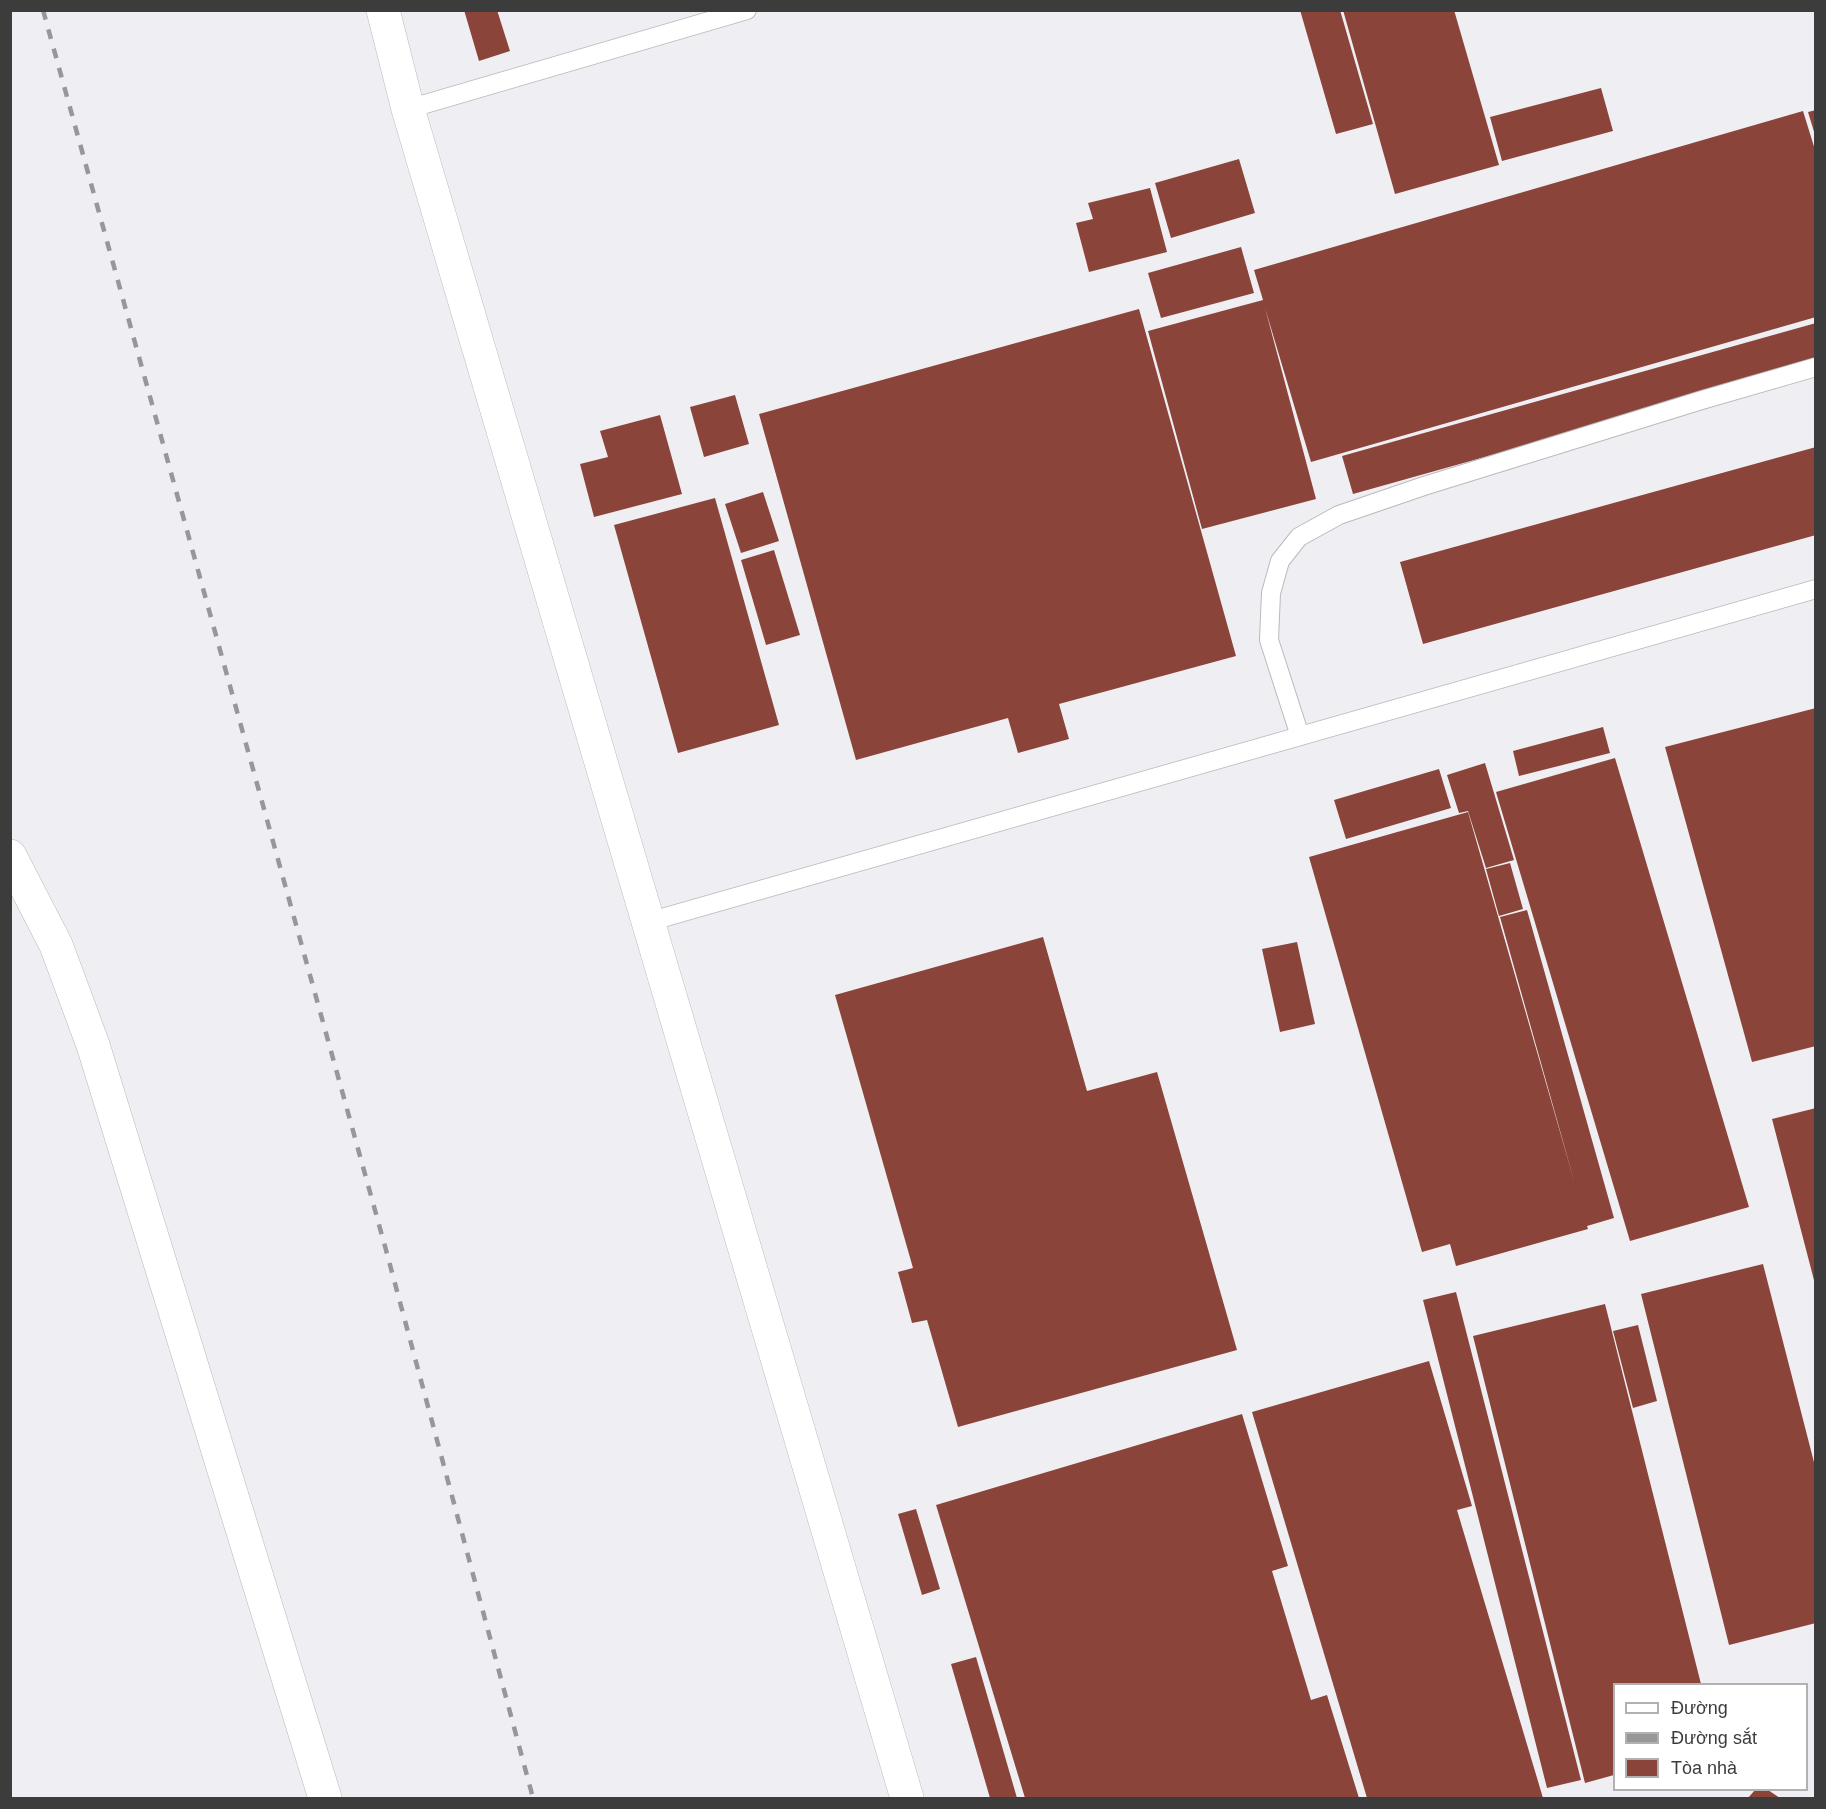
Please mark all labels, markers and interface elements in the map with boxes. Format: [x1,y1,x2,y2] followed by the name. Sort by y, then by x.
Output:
[1613,1683,1808,1791] legend
[1671,1698,1728,1718] text: Đường
[1671,1728,1757,1748] text: Đường sắt
[1671,1758,1737,1778] text: Tòa nhà

